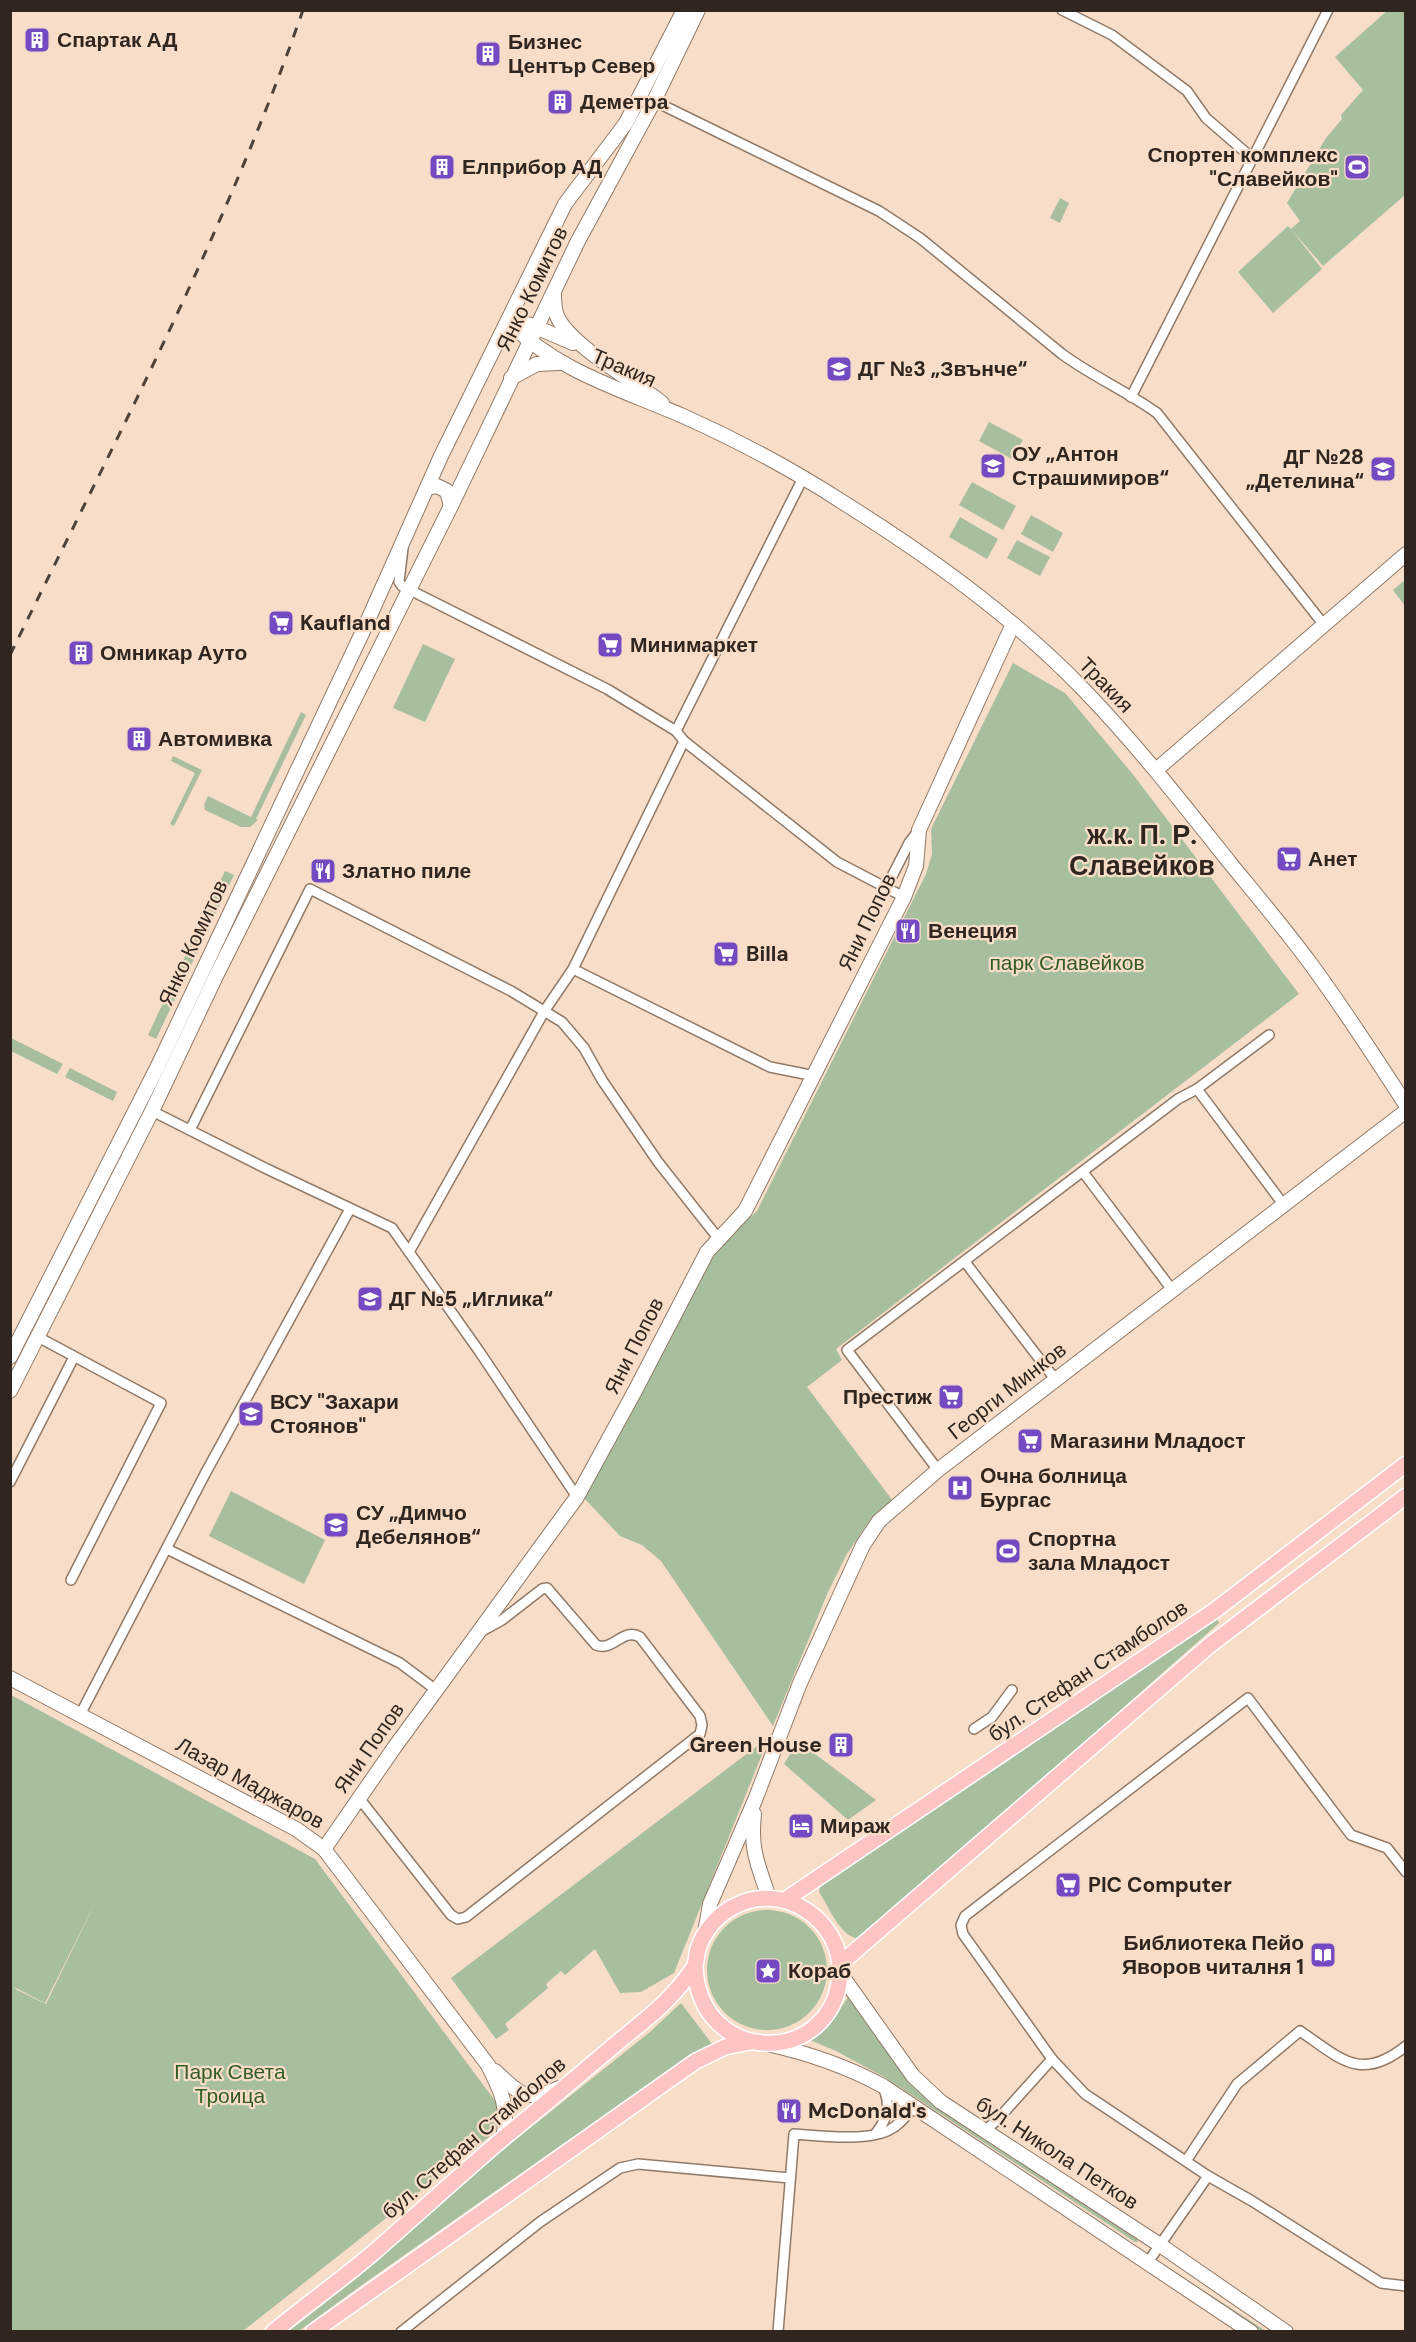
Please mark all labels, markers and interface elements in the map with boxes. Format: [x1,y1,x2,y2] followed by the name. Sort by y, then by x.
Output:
[22,25,52,55] building icon: Спартак АД
[57,26,177,54] place label: Спартак АД
[508,28,655,80] place label: Бизнес Център Север
[473,39,503,69] building icon: Бизнес Център Север
[545,87,575,117] building icon: Деметра
[580,88,669,116] place label: Деметра
[1148,141,1338,193] place label: Спортен комплекс "Славейков"
[427,152,457,182] building icon: Елприбор АД
[1342,152,1372,182] sports icon: Спортен комплекс "Славейков"
[462,153,602,181] place label: Елприбор АД
[490,222,574,356] street label: Янко Комитов
[588,342,660,394] street label: Тракия
[824,354,854,384] school or university icon: ДГ №3 „Звънче“
[858,355,1027,383] place label: ДГ №3 „Звънче“
[1012,440,1169,492] place label: ОУ „Антон Страшимиров“
[1246,443,1364,495] place label: ДГ №28 „Детелина“
[978,451,1008,481] school or university icon: ОУ „Антон Страшимиров“
[1368,454,1398,484] school or university icon: ДГ №28 „Детелина“
[266,608,296,638] supermarket icon: Kaufland
[300,609,391,637] place label: Kaufland
[595,630,625,660] supermarket icon: Минимаркет
[630,631,758,659] place label: Минимаркет
[66,638,96,668] building icon: Омникар Ауто
[100,639,247,667] place label: Омникар Ауто
[1073,651,1139,719] street label: Тракия
[124,724,154,754] building icon: Автомивка
[158,725,272,753] place label: Автомивка
[1069,817,1215,883] district label: ж.к. П. Р. Славейков
[1274,844,1304,874] supermarket icon: Анет
[1308,845,1358,873] place label: Анет
[308,856,338,886] restaurant icon: Златно пиле
[342,857,471,885] place label: Златно пиле
[831,869,903,975] street label: Яни Попов
[152,876,234,1010] street label: Янко Комитов
[893,916,923,946] restaurant icon: Венеция
[928,917,1017,945] place label: Венеция
[711,939,741,969] supermarket icon: Billa
[746,940,789,968] place label: Billa
[989,949,1145,977] park label: парк Славейков
[355,1284,385,1314] school or university icon: ДГ №5 „Иглика“
[389,1285,553,1313] place label: ДГ №5 „Иглика“
[598,1293,670,1399] street label: Яни Попов
[942,1336,1072,1446] street label: Георги Минков
[936,1382,966,1412] supermarket icon: Престиж
[843,1383,933,1411] place label: Престиж
[270,1388,399,1440] place label: ВСУ "Захари Стоянов"
[236,1399,266,1429] school or university icon: ВСУ "Захари Стоянов"
[1015,1426,1045,1456] supermarket icon: Магазини Mладост
[1050,1427,1245,1455] place label: Магазини Mладост
[980,1462,1127,1514] place label: Oчна болница Бургас
[945,1473,975,1503] hospital icon: Oчна болница Бургас
[356,1499,481,1551] place label: СУ „Димчо Дебелянов“
[321,1510,351,1540] school or university icon: СУ „Димчо Дебелянов“
[1028,1525,1170,1577] place label: Спортна зала Младост
[993,1536,1023,1566] sports icon: Спортна зала Младост
[983,1594,1193,1748] street label: бул. Стефан Стамболов
[327,1697,411,1799] street label: Яни Попов
[826,1730,856,1760] building icon: Green House
[171,1731,329,1835] street label: Лазар Маджаров
[690,1731,822,1759] place label: Green House
[786,1811,816,1841] hotel icon: Мираж
[820,1812,891,1840] place label: Мираж
[1053,1870,1083,1900] supermarket icon: PIC Computer
[1088,1871,1232,1899] place label: PIC Computer
[1122,1929,1304,1981] place label: Библиотека Пейо Яворов читалня 1
[1308,1940,1338,1970] library icon: Библиотека Пейо Яворов читалня 1
[753,1956,783,1986] place icon: Кораб
[788,1957,851,1985] place label: Кораб
[376,2050,572,2226] street label: бул. Стефан Стамболов
[174,2058,286,2110] park label: Парк Света Троица
[970,2090,1144,2216] street label: бул. Никола Петков
[774,2096,804,2126] restaurant icon: McDonald's
[808,2097,927,2125] place label: McDonald's

